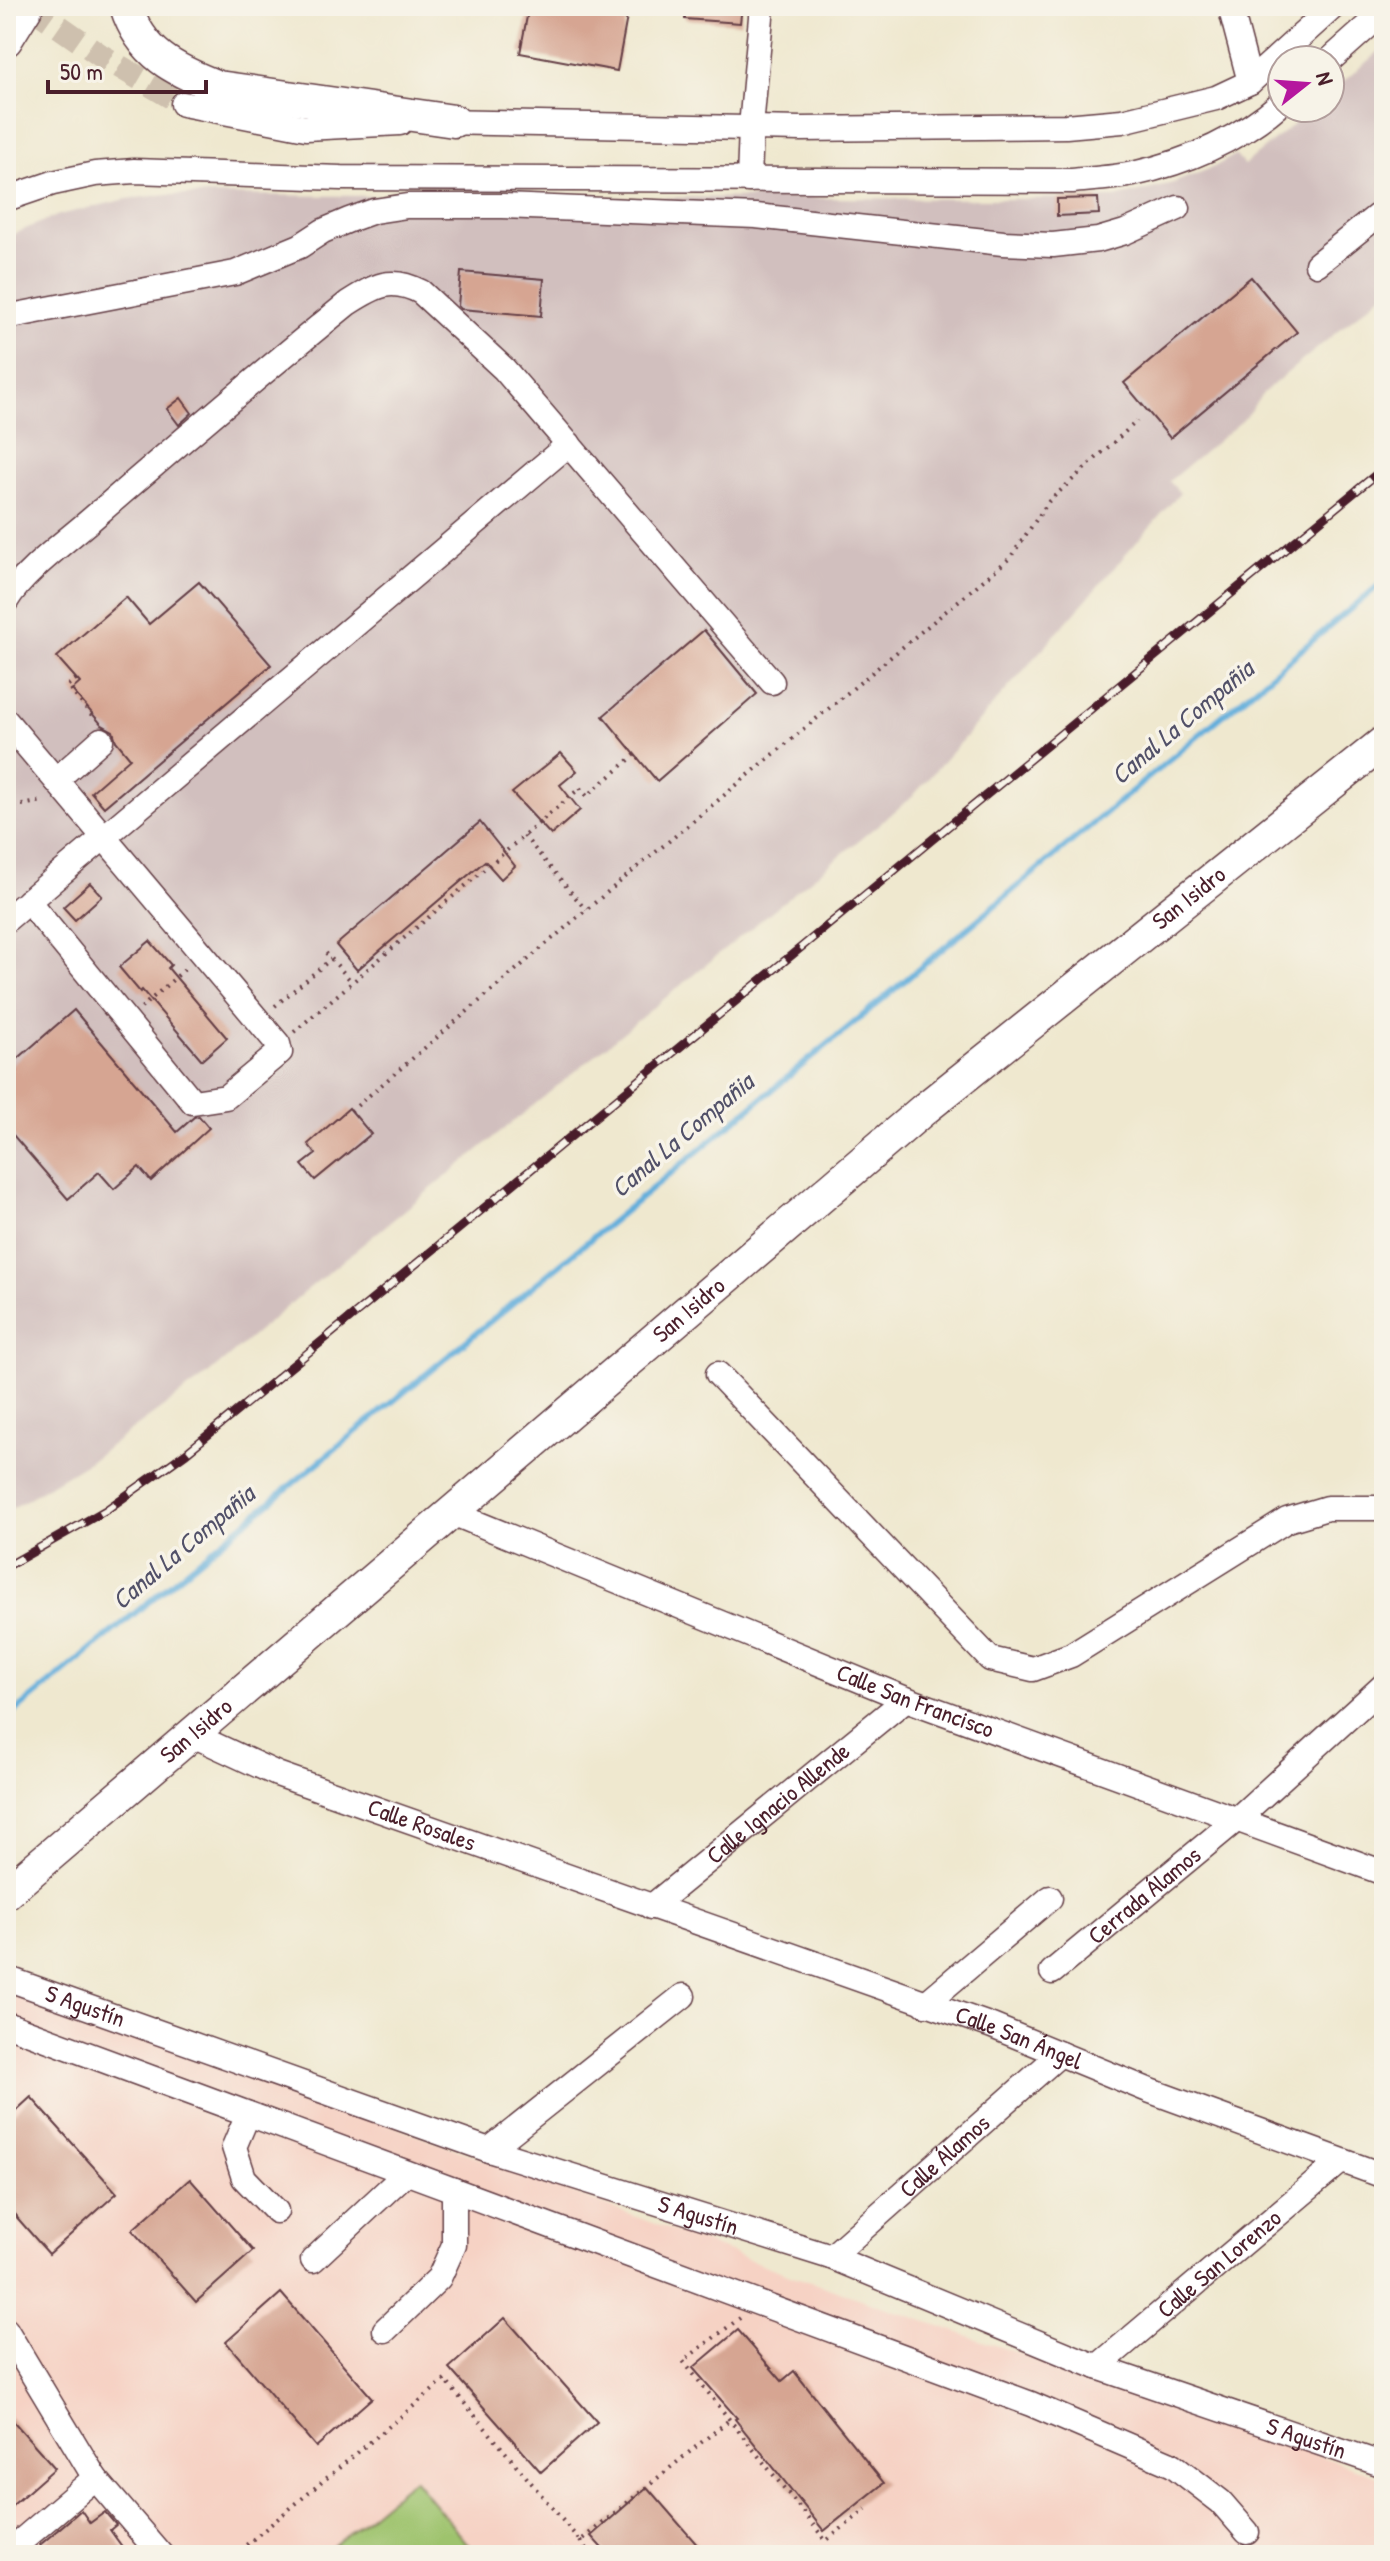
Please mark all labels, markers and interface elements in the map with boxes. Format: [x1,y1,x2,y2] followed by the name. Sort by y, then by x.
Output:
[48,44,206,94] scale bar
[1266,44,1346,124] north arrow
[60,55,103,87] text: 50 m
[1309,68,1341,88] text: N
[1103,650,1263,793] water label: Canal La Compañia
[1145,858,1232,936] street label: San Isidro
[603,1063,763,1206] water label: Canal La Compañia
[645,1269,731,1349] street label: San Isidro
[104,1475,264,1618] water label: Canal La Compañia
[832,1655,999,1745] street label: Calle San Francisco
[153,1690,239,1770] street label: San Isidro
[699,1734,856,1871] street label: Calle Ignacio Allende
[364,1790,480,1858] street label: Calle Rosales
[1081,1839,1207,1951] street label: Cerrada Álamos
[41,1976,130,2034] street label: S Agustín
[951,1997,1088,2077] street label: Calle San Ángel
[892,2107,996,2204] street label: Calle Álamos
[655,2187,743,2242] street label: S Agustín
[1150,2201,1288,2325] street label: Calle San Lorenzo
[1262,2409,1351,2466] street label: S Agustín

